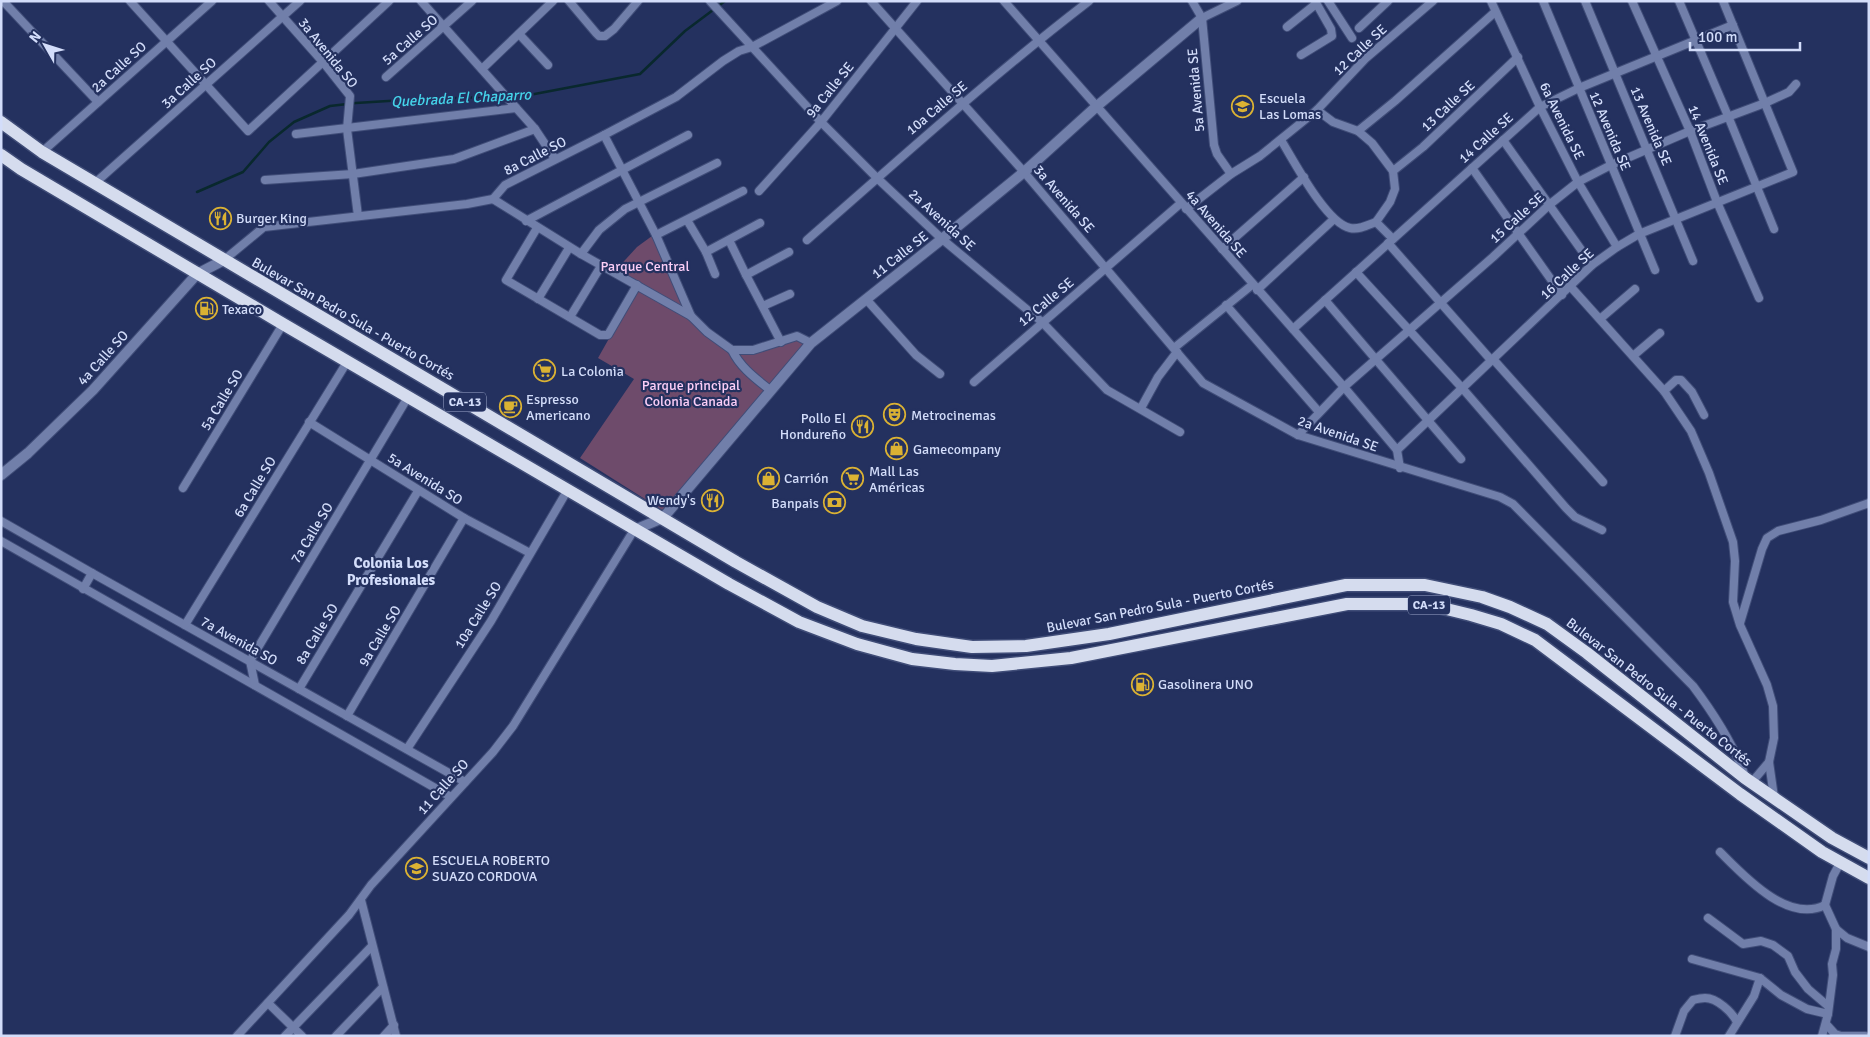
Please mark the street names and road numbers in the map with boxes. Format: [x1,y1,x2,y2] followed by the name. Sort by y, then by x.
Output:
[379,11,441,69] street label: 5a Calle SO
[295,15,361,91] street label: 3a Avenida SO
[1330,21,1390,79] street label: 12 Calle SE
[88,38,150,96] street label: 2a Calle SO
[1184,47,1208,133] street label: 5a Avenida SE
[158,54,220,112] street label: 3a Calle SO
[802,59,858,121] street label: 9a Calle SE
[1418,77,1478,135] street label: 13 Calle SE
[903,78,971,138] street label: 10a Calle SE
[1536,80,1588,163] street label: 6a Avenida SE
[1627,84,1675,168] street label: 13 Avenida SE
[1586,89,1634,173] street label: 12 Avenida SE
[1684,103,1732,187] street label: 14 Avenida SE
[1455,109,1517,167] street label: 14 Calle SE
[501,133,569,179] street label: 8a Calle SO
[1030,162,1098,236] street label: 3a Avenida SE
[905,186,979,254] street label: 2a Avenida SE
[1182,187,1250,261] street label: 4a Avenida SE
[1486,189,1548,247] street label: 15 Calle SE
[868,228,932,282] street label: 11 Calle SE
[1537,245,1597,303] street label: 16 Calle SE
[249,254,457,384] street label: Bulevar San Pedro Sula - Puerto Cortés
[1015,274,1077,330] street label: 12 Calle SE
[74,327,132,389] street label: 4a Calle SO
[197,366,247,434] street label: 5a Calle SO
[444,392,486,412] road number: CA-13
[1296,412,1381,456] street label: 2a Avenida SE
[384,449,466,509] street label: 5a Avenida SO
[230,453,280,521] street label: 6a Calle SO
[287,499,337,567] street label: 7a Calle SO
[1045,576,1275,636] street label: Bulevar San Pedro Sula - Puerto Cortés
[451,578,505,652] street label: 10a Calle SO
[1408,596,1450,614] road number: CA-13
[292,600,342,668] street label: 8a Calle SO
[355,602,405,670] street label: 9a Calle SO
[198,613,280,669] street label: 7a Avenida SO
[1563,614,1755,770] street label: Bulevar San Pedro Sula - Puerto Cortés
[414,756,472,818] street label: 11 Calle SO

